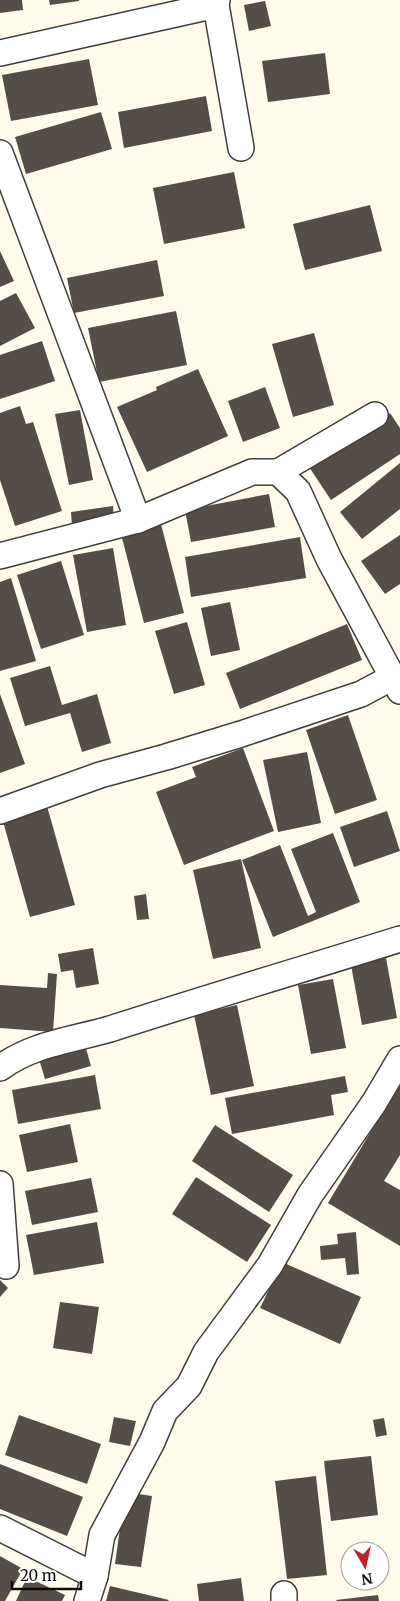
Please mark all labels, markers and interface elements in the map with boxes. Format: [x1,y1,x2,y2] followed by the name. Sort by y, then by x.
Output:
[340,1541,390,1591] north arrow
[12,1558,81,1590] scale bar
[20,1566,57,1585] text: 20 m
[360,1569,374,1589] text: N

